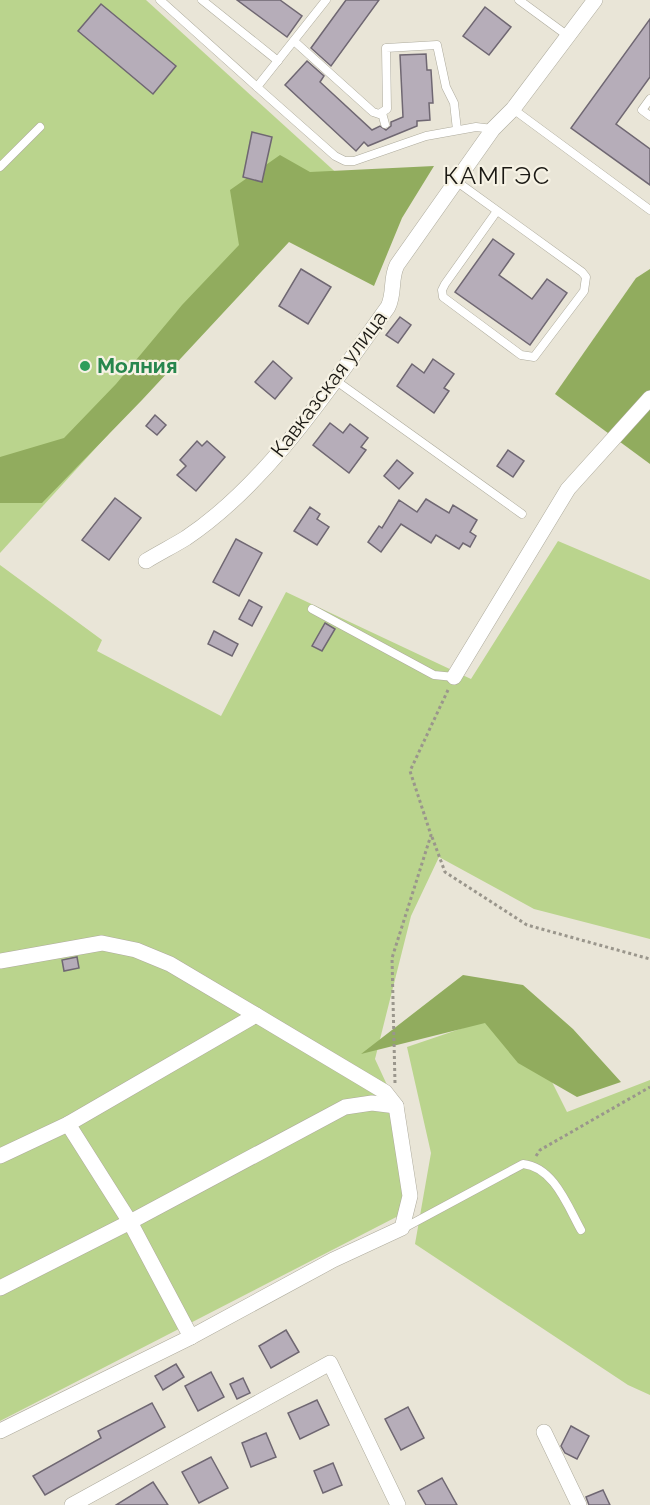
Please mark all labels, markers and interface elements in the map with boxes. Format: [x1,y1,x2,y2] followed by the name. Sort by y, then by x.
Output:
[443,161,551,190] district label: КАМГЭС
[265,306,392,462] street label: Кавказская улица
[97,353,178,378] place label: Молния
[78,359,92,373] marker: Молния

